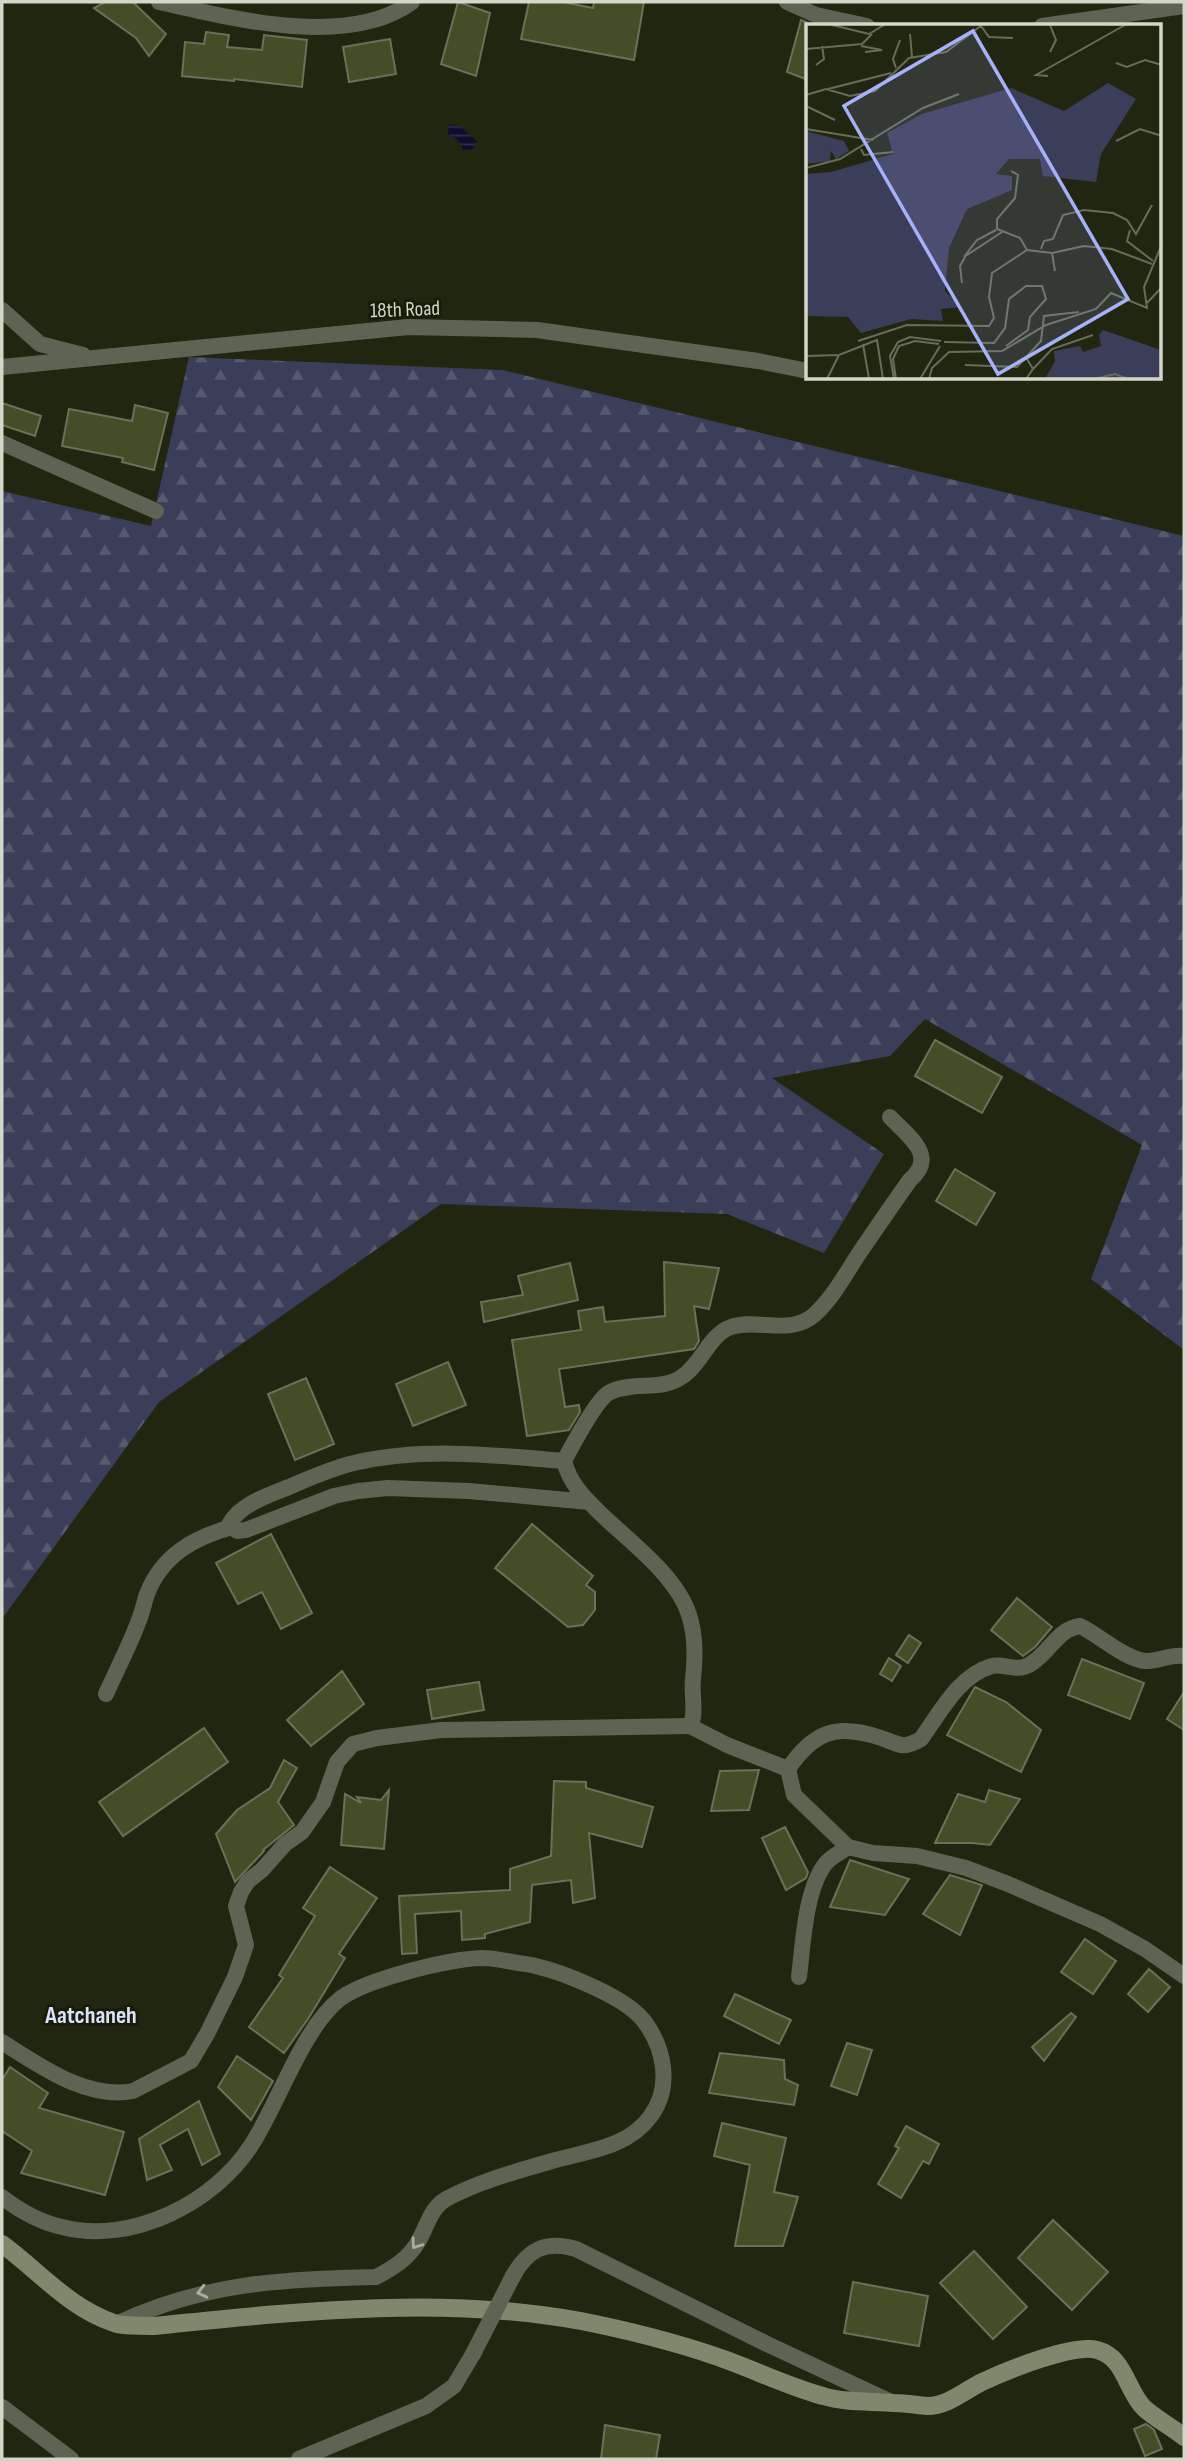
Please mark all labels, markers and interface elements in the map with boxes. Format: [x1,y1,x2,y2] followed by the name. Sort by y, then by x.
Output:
[806,24,1162,380] inset map
[369,296,441,323] street label: 18th Road
[44,2001,137,2030] district label: Aatchaneh
[412,2236,424,2249] one-way arrow
[197,2284,209,2298] one-way arrow

